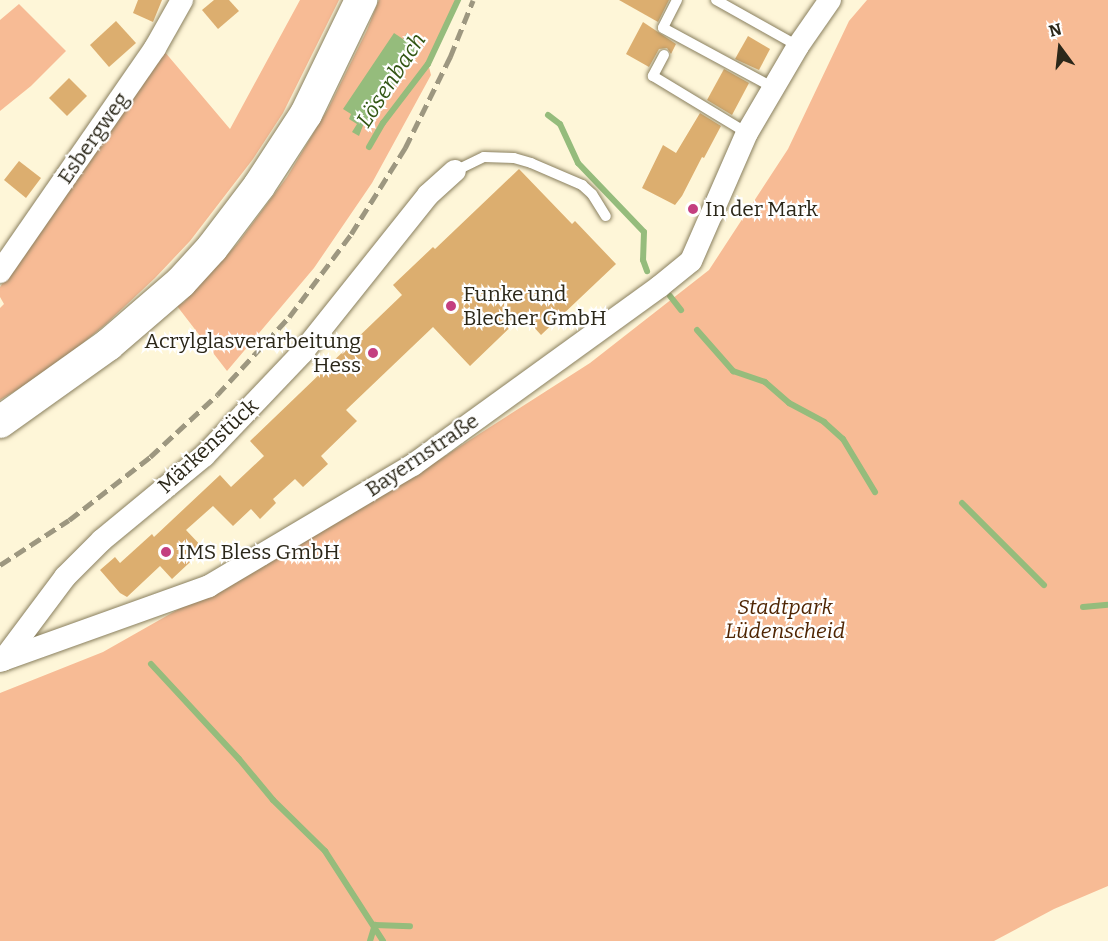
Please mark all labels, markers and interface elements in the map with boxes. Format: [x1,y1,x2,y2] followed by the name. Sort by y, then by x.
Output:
[1030,18,1090,78] north arrow
[1047,19,1064,41] text: N
[351,28,431,132] water label: Lösenbach
[52,87,134,189] street label: Esbergweg
[705,196,818,222] place label: In der Mark
[686,202,700,216] marker: In der Mark
[463,281,607,331] place label: Funke und Blecher GmbH
[444,299,458,313] marker: Funke und Blecher GmbH
[144,328,361,378] place label: Acrylglasverarbeitung Hess
[366,346,380,360] marker: Acrylglasverarbeitung Hess
[153,393,263,499] street label: Märkenstück
[361,408,483,502] street label: Bayernstraße
[178,539,340,565] place label: IMS Bless GmbH
[159,545,173,559] marker: IMS Bless GmbH
[725,594,845,644] park label: Stadtpark Lüdenscheid

